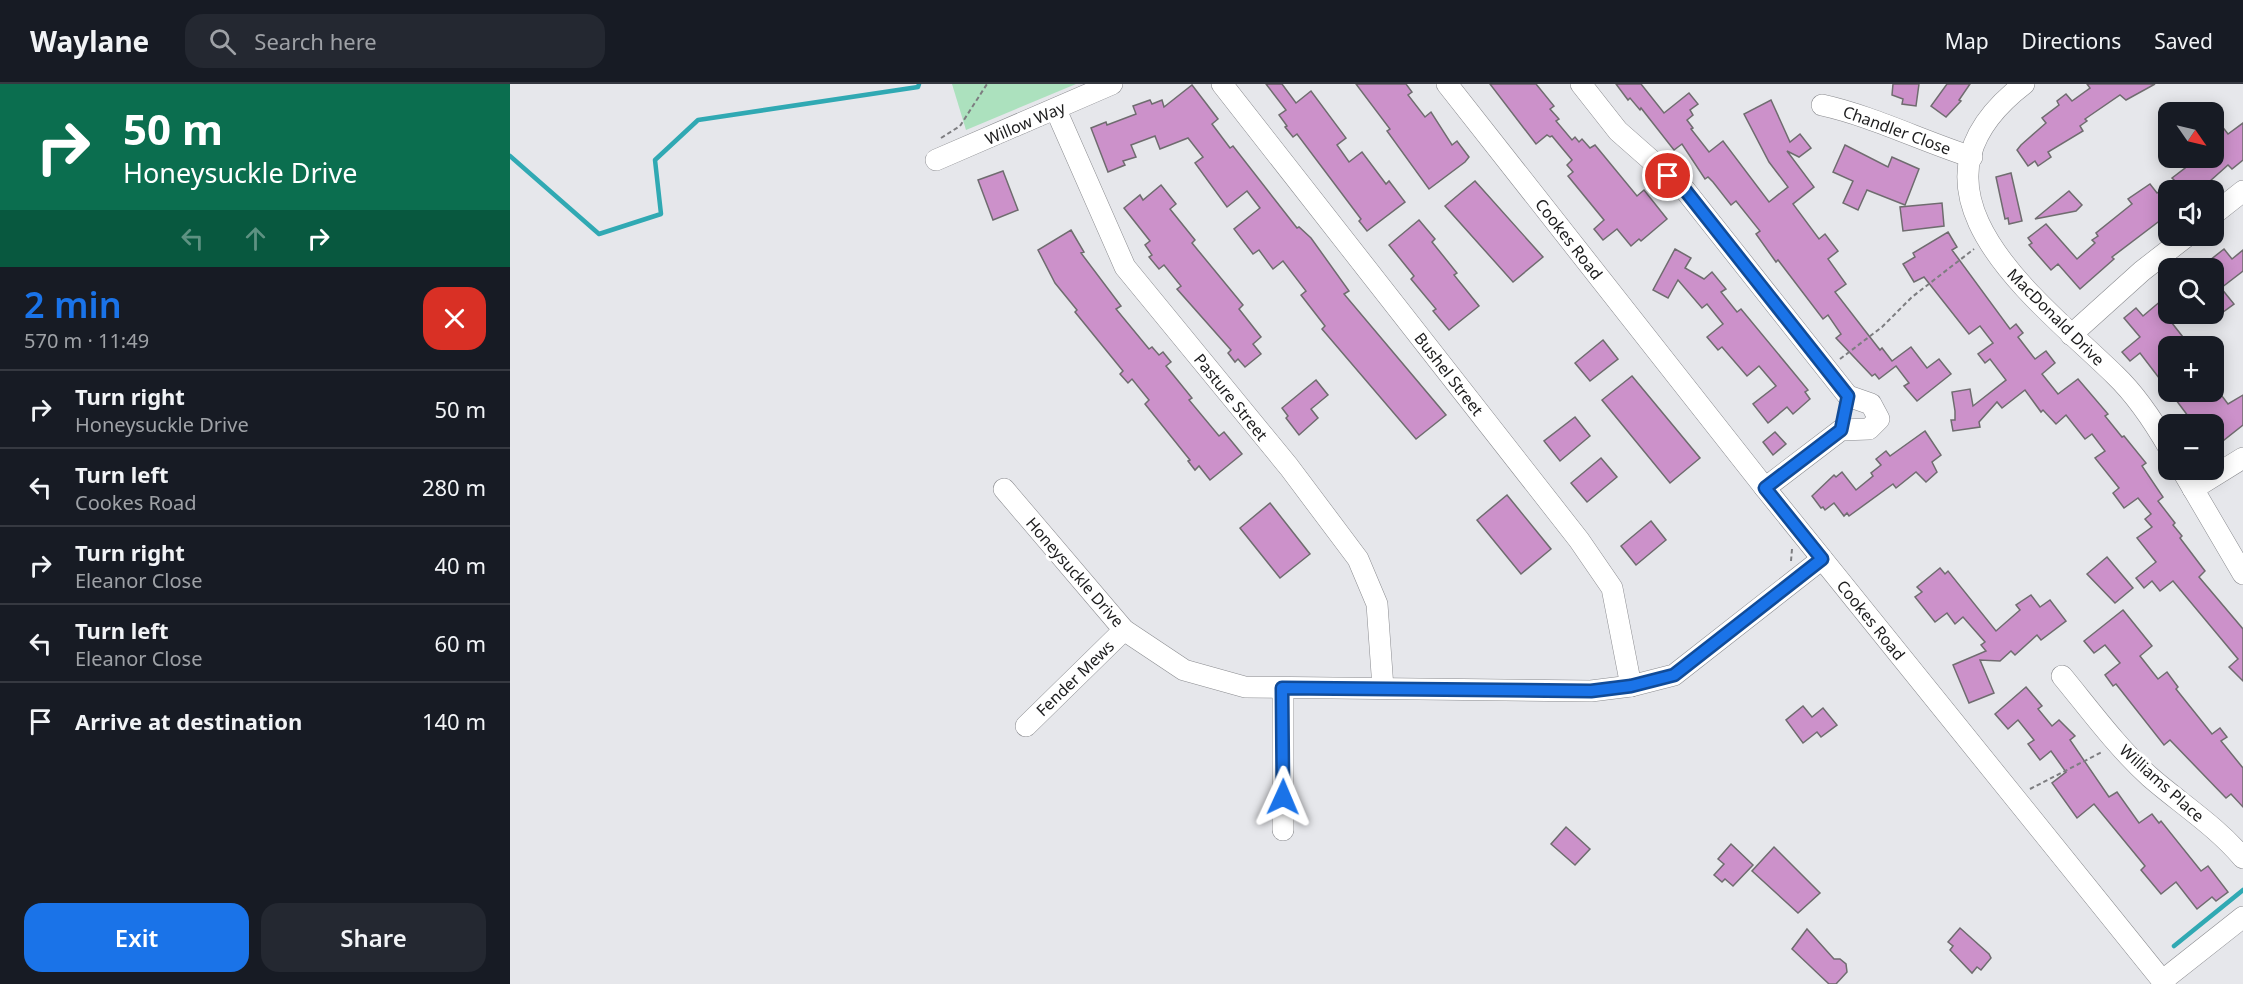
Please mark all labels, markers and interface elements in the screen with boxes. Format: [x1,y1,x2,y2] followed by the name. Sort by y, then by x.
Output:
[185,14,605,68] search box
[30,22,149,60] text: Waylane
[206,25,239,58] icon: search
[254,26,377,56] text: Search here
[1945,27,1989,55] text: Map
[2022,27,2121,55] text: Directions
[2154,27,2213,55] text: Saved
[982,96,1069,150] street label: Willow Way
[123,100,223,157] text: 50 m
[1840,100,1954,160] street label: Chandler Close
[2158,102,2224,168] north arrow
[2158,102,2224,480] map controls
[24,108,102,186] icon: right
[1642,150,1693,201] pin
[123,154,357,191] text: Honeysuckle Drive
[1651,159,1684,192] icon: arrive
[2158,180,2224,246] button: sound
[1530,194,1608,284] street label: Cookes Road
[176,222,209,255] icon: left
[239,222,272,255] icon: ahead
[302,222,335,255] icon: right
[2158,258,2224,324] button: search
[2003,264,2109,370] street label: MacDonald Drive
[24,280,122,329] text: 2 min
[423,287,486,350] button: close
[24,327,149,354] text: 570 m · 11:49
[1410,328,1489,420] street label: Bushel Street
[2158,336,2224,402] button: +
[1189,349,1273,445] street label: Pasture Street
[75,381,185,411] text: Turn right
[24,393,57,426] icon: right
[435,394,486,424] text: 50 m
[75,411,249,438] text: Honeysuckle Drive
[2158,414,2224,480] button: −
[75,459,169,489] text: Turn left
[24,471,57,504] icon: left
[422,472,486,502] text: 280 m
[75,489,197,516] text: Cookes Road
[1021,512,1129,632] street label: Honeysuckle Drive
[75,537,185,567] text: Turn right
[24,549,57,582] icon: right
[435,550,486,580] text: 40 m
[75,567,202,594] text: Eleanor Close
[1832,575,1910,665] street label: Cookes Road
[75,615,169,645] text: Turn left
[24,627,57,660] icon: left
[435,628,486,658] text: 60 m
[1031,635,1119,721] street label: Fender Mews
[75,645,202,672] text: Eleanor Close
[24,705,57,738] icon: arrive
[75,706,302,736] text: Arrive at destination
[422,706,486,736] text: 140 m
[2115,739,2209,827] street label: Williams Place
[1251,765,1315,829] position arrow
[24,903,249,972] button: Exit
[261,903,486,972] button: Share

